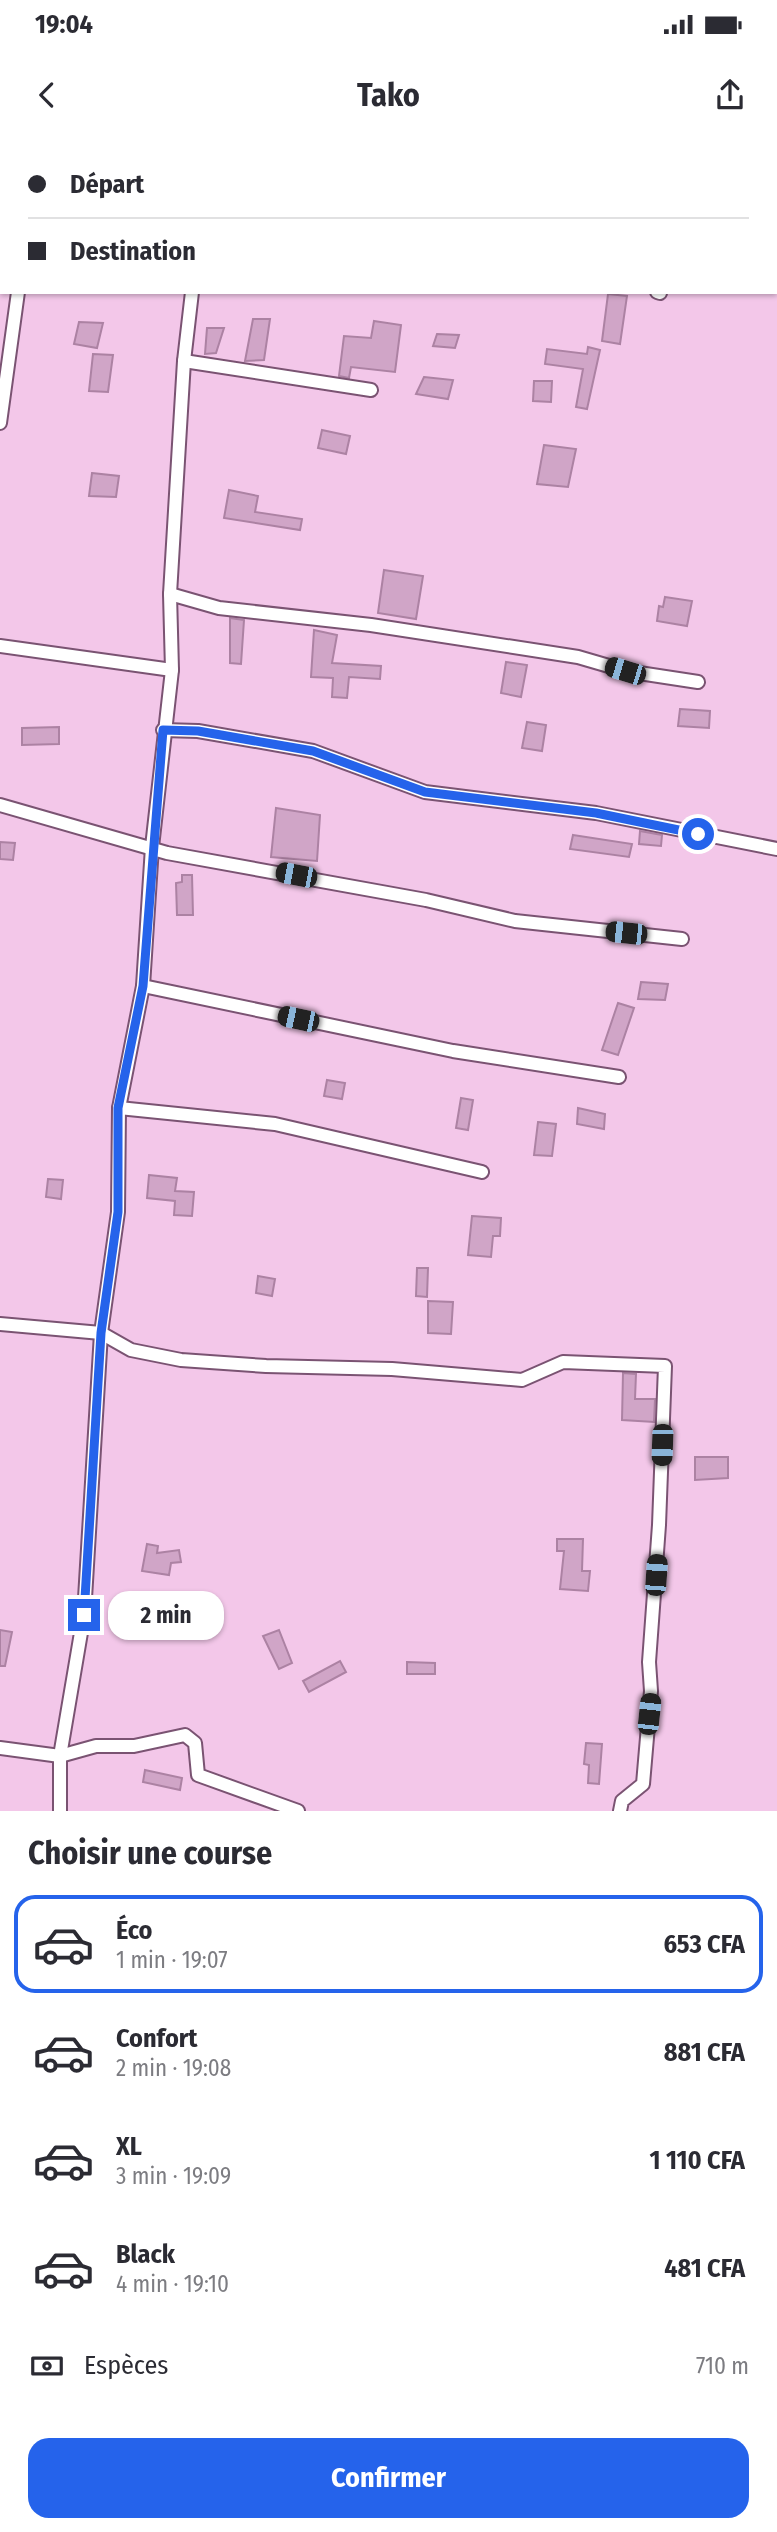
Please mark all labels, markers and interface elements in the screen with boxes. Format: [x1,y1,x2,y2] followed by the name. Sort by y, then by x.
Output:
[35,9,93,40] text: 19:04
[28,76,66,114] icon: back
[357,76,420,114] text: Tako
[711,76,749,114] icon: share
[70,169,144,200] text: Départ
[70,236,196,267] text: Destination
[602,655,649,687] car
[682,818,714,850] route start
[274,861,319,889] car
[605,920,648,946] car
[276,1004,321,1034] car
[651,1424,674,1466] car
[645,1553,668,1597] car
[108,1590,224,1640] callout: 2 min
[68,1599,100,1631] route end
[141,1601,192,1629] text: 2 min
[637,1692,662,1736] car
[28,1834,272,1872] text: Choisir une course
[32,1913,95,1976] icon: car
[116,1915,153,1946] text: Éco
[663,1929,745,1960] text: 653 CFA
[116,1946,228,1974] text: 1 min · 19:07
[32,2021,95,2084] icon: car
[116,2023,197,2054] text: Confort
[664,2037,745,2068] text: 881 CFA
[116,2054,231,2082] text: 2 min · 19:08
[32,2129,95,2192] icon: car
[116,2131,142,2162] text: XL
[650,2145,745,2176] text: 1 110 CFA
[116,2162,231,2190] text: 3 min · 19:09
[32,2237,95,2300] icon: car
[116,2239,175,2270] text: Black
[664,2253,745,2284] text: 481 CFA
[116,2270,229,2298] text: 4 min · 19:10
[28,2347,66,2385] icon: cash
[84,2350,168,2381] text: Espèces
[696,2352,749,2380] text: 710 m
[28,2438,749,2518] button: Confirmer

